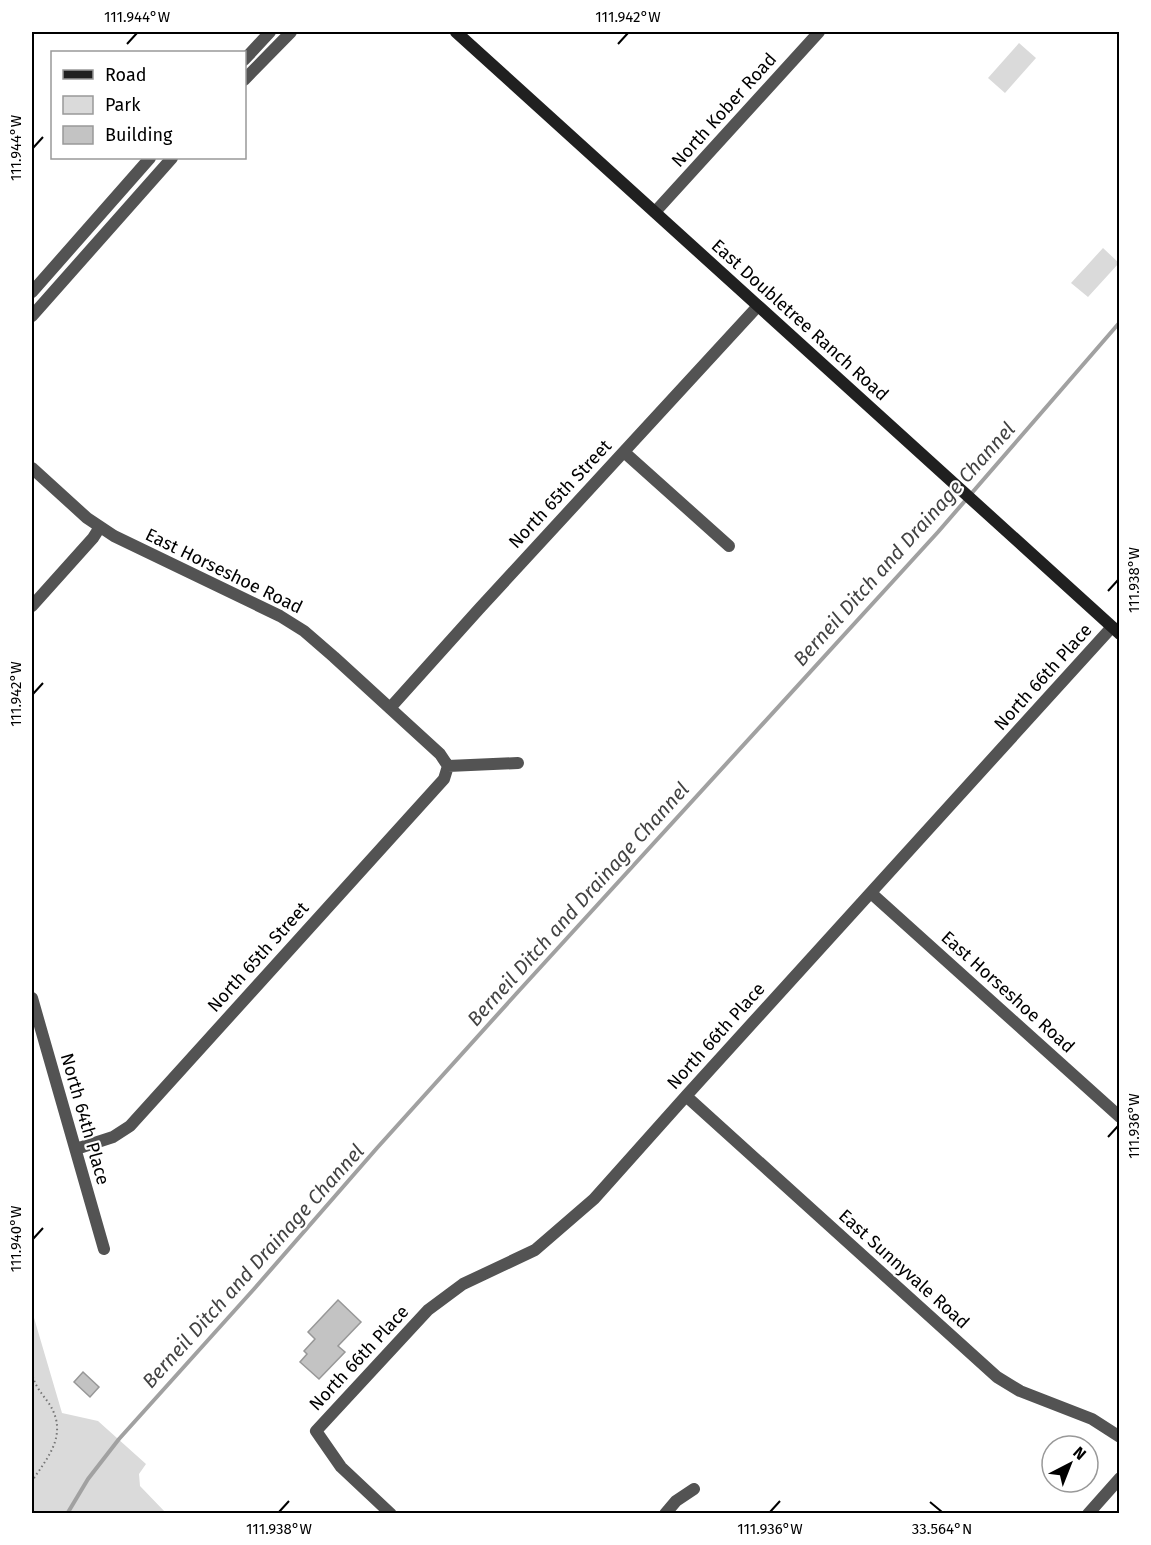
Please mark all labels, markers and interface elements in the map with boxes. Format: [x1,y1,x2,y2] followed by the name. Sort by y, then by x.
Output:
[104,8,171,26] text: 111.944°W
[595,8,661,26] text: 111.942°W
[667,48,781,172] street label: North Kober Road
[51,51,246,159] legend
[105,64,147,86] text: Road
[105,94,141,116] text: Park
[7,114,25,181] text: 111.944°W
[105,124,173,146] text: Building
[707,235,893,405] street label: East Doubletree Ranch Road
[788,417,1020,671] water label: Berneil Ditch and Drainage Channel
[504,435,616,553] street label: North 65th Street
[142,523,306,619] street label: East Horseshoe Road
[1125,546,1143,613] text: 111.938°W
[989,619,1097,735] street label: North 66th Place
[7,661,25,727] text: 111.942°W
[462,777,694,1031] water label: Berneil Ditch and Drainage Channel
[203,897,314,1017] street label: North 65th Street
[937,926,1079,1058] street label: East Horseshoe Road
[662,978,770,1094] street label: North 66th Place
[56,1051,114,1187] street label: North 64th Place
[1125,1093,1143,1159] text: 111.936°W
[137,1139,369,1393] water label: Berneil Ditch and Drainage Channel
[7,1205,25,1272] text: 111.940°W
[834,1205,974,1333] street label: East Sunnyvale Road
[305,1301,413,1415] street label: North 66th Place
[1040,1434,1100,1494] north arrow
[1069,1443,1090,1464] text: N
[246,1520,313,1538] text: 111.938°W
[737,1520,803,1538] text: 111.936°W
[912,1520,972,1538] text: 33.564°N

